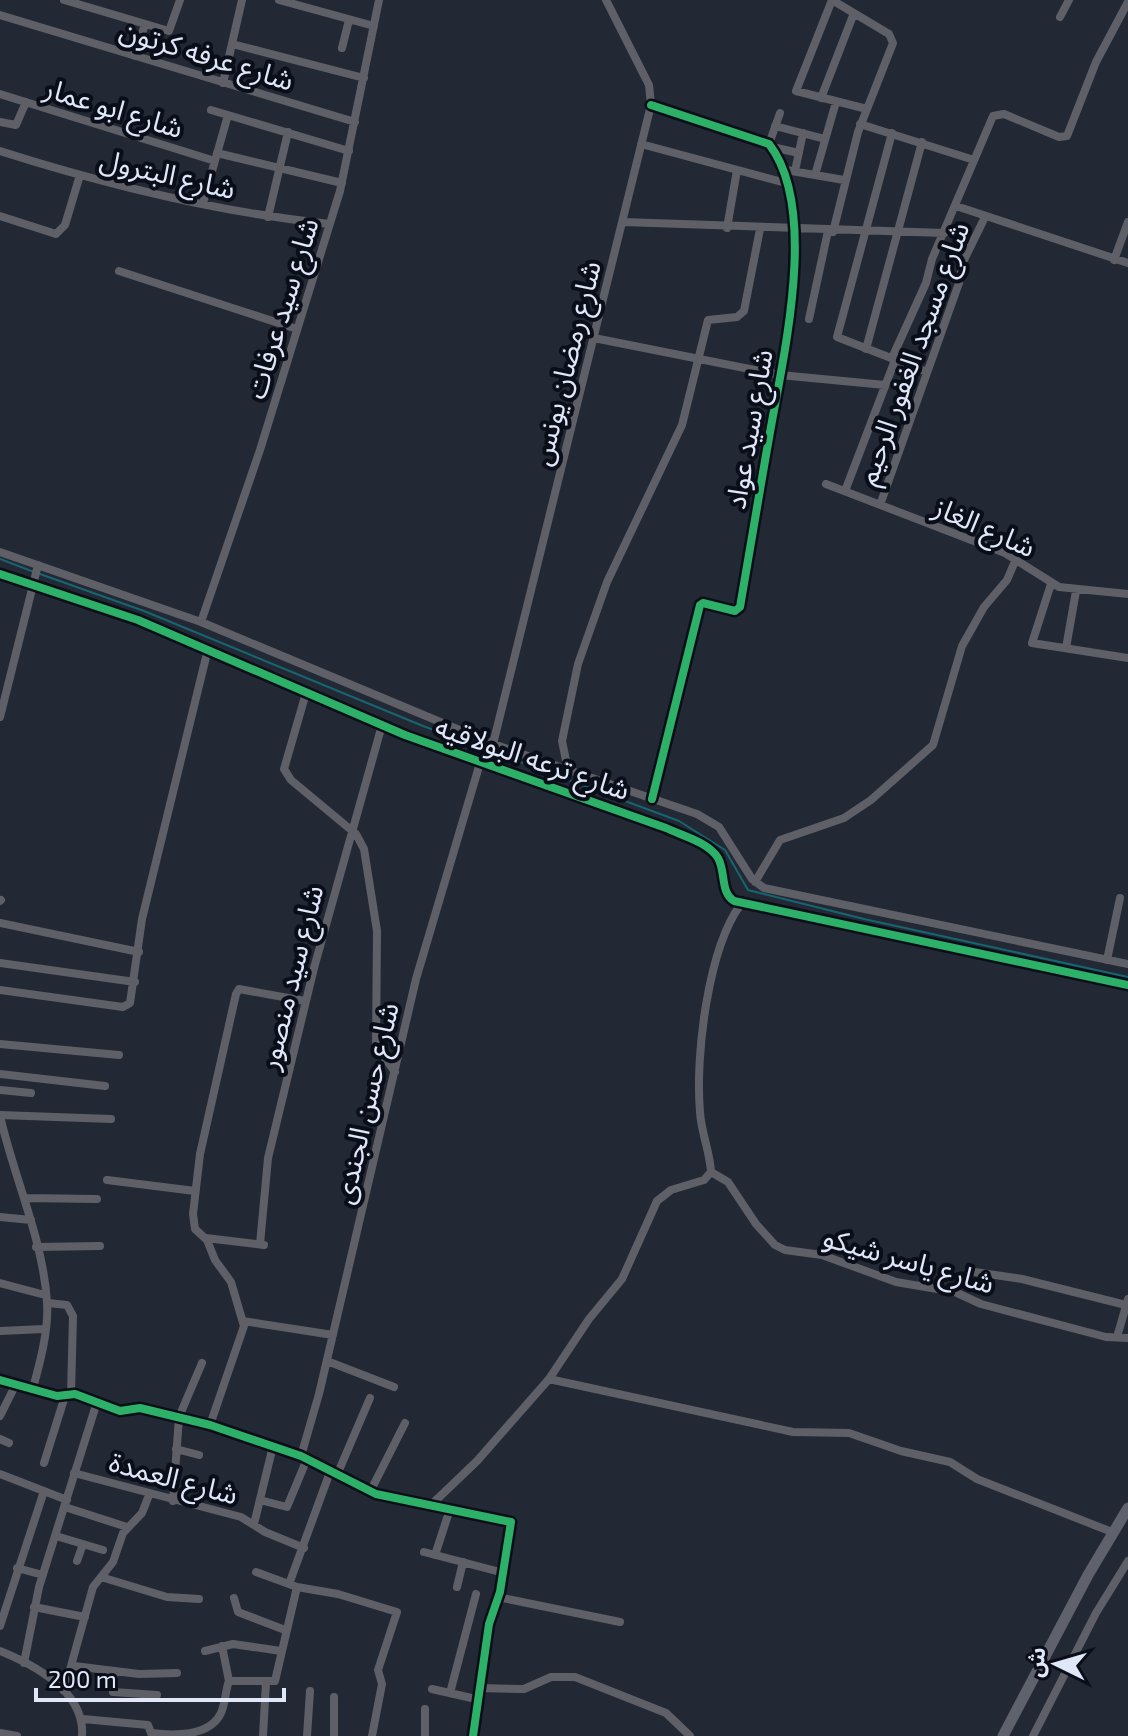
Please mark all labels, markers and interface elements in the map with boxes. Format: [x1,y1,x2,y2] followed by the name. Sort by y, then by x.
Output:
[114,11,298,101] street label: شارع عرفه كرتون
[38,70,187,149] street label: شارع ابو عمار
[96,141,239,210] street label: شارع البترول
[237,214,329,404] street label: شارع سيد عرفات
[849,217,981,491] street label: شارع مسجد الغفور الرحيم
[523,257,612,470] street label: شارع رمضان يونس
[717,346,784,512] street label: شارع سيد عواد
[926,488,1041,568] street label: شارع الغاز
[430,708,635,811] street label: شارع ترعه البولاقيه
[250,881,334,1075] street label: شارع سيد منصور
[325,999,410,1208] street label: شارع حسن الجندى
[818,1218,999,1304] street label: شارع ياسر شيكو
[105,1444,242,1515] street label: شارع العمدة
[1016,1624,1096,1704] north arrow
[1021,1646,1050,1678] text: ش
[36,1652,284,1702] scale bar
[48,1664,117,1693] text: 200 m

